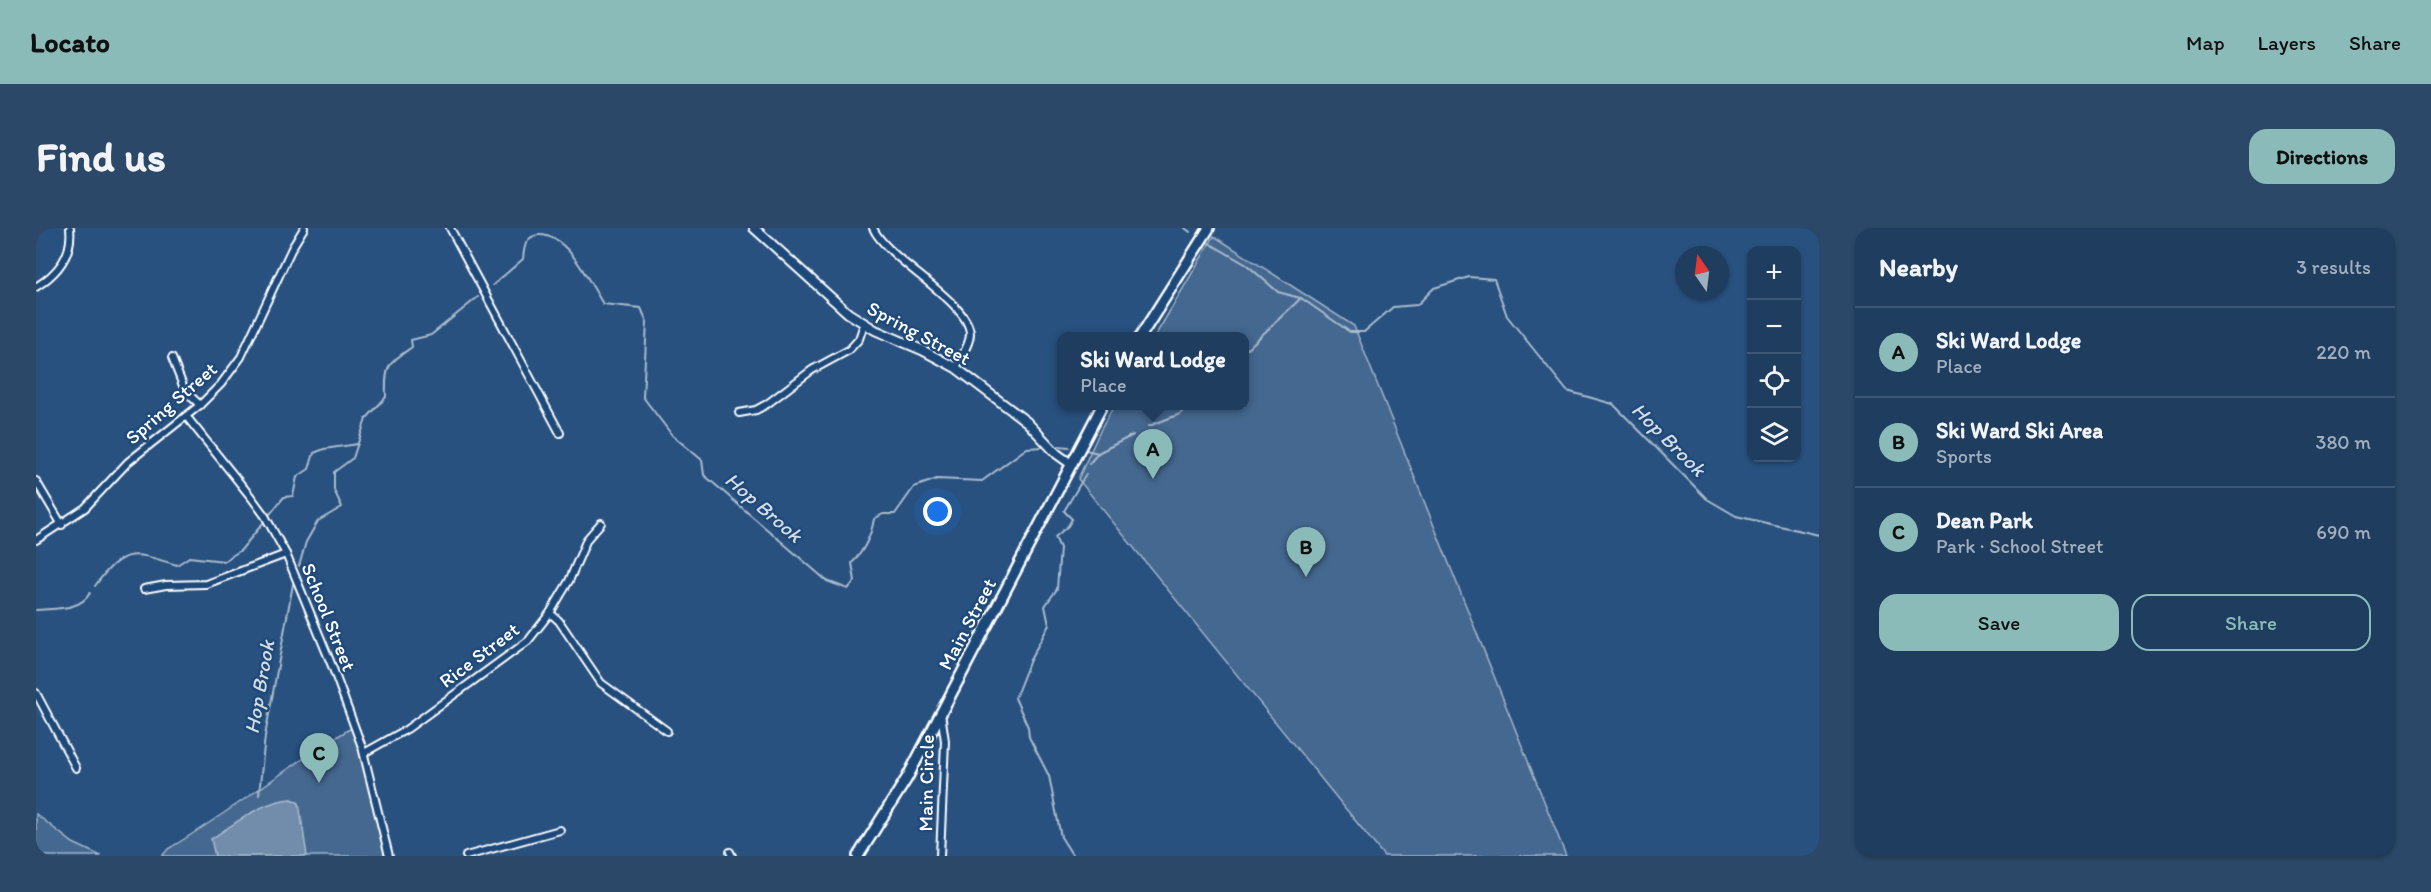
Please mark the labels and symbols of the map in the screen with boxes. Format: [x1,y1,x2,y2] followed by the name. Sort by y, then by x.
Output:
[1675,246,1729,300] north arrow
[863,296,975,370] street label: Spring Street
[120,357,222,449] street label: Spring Street
[1627,397,1712,482] water label: Hop Brook
[1134,430,1172,479] pin: A
[720,467,809,548] water label: Hop Brook
[923,497,952,526] your location
[1286,528,1326,577] pin: B
[296,559,362,675] street label: School Street
[933,574,1001,674] street label: Main Street
[434,617,524,693] street label: Rice Street
[238,637,280,736] water label: Hop Brook
[300,734,338,783] pin: C
[913,734,939,832] street label: Main Circle

